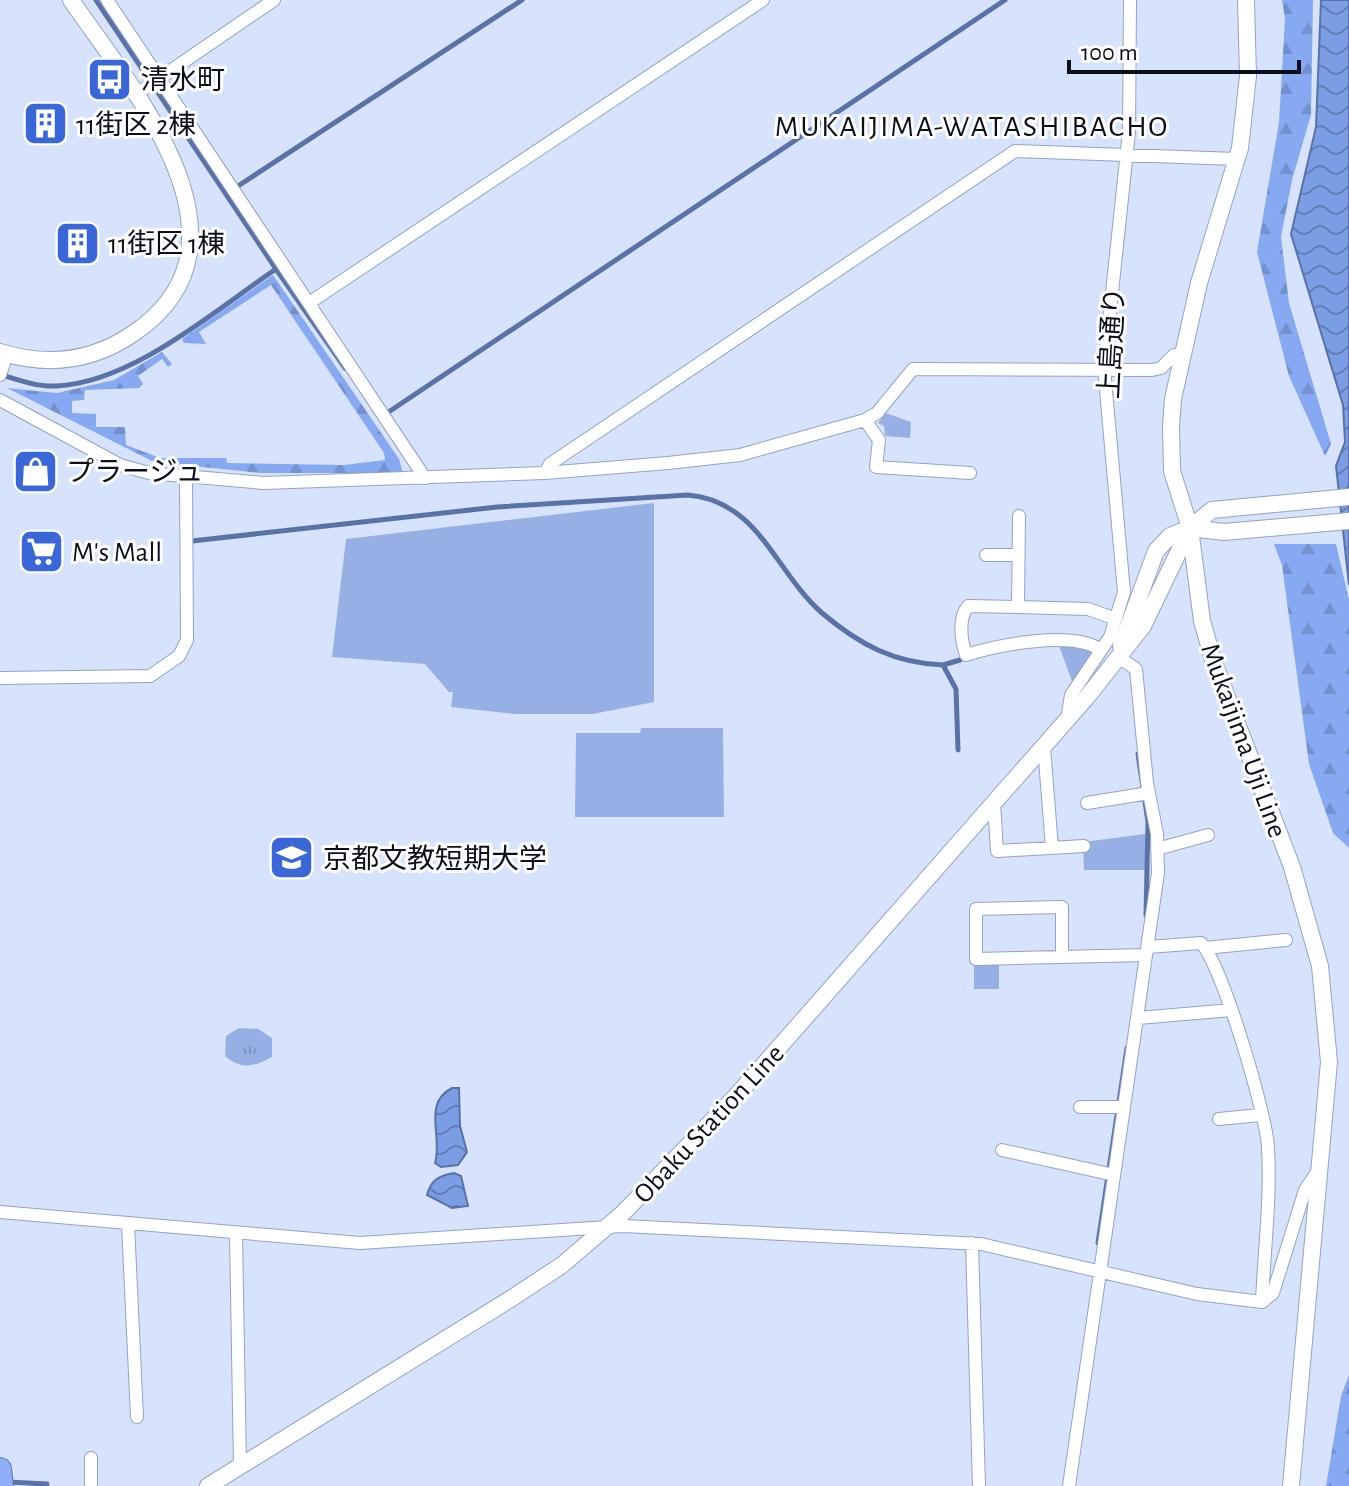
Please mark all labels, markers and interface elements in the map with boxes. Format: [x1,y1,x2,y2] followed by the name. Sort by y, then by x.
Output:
[1069,24,1299,74] scale bar
[1081,41,1138,65] text: 100 m
[86,55,134,103] bus stop icon: 清水町
[141,65,225,95] place label: 清水町
[21,100,69,148] building icon: 11街区 2棟
[76,110,197,140] place label: 11街区 2棟
[775,112,1169,142] district label: MUKAIJIMA-WATASHIBACHO
[53,219,101,267] building icon: 11街区 1棟
[108,229,226,259] place label: 11街区 1棟
[1094,286,1130,400] street label: 上島通り
[11,447,59,495] shop icon: プラージュ
[66,457,203,487] place label: プラージュ
[17,527,65,575] supermarket icon: M's Mall
[72,539,162,567] place label: M's Mall
[1195,640,1291,841] street label: Mukaijima Uji Line
[268,834,316,882] school or university icon: 京都文教短期大学
[323,844,547,874] place label: 京都文教短期大学
[629,1040,790,1209] street label: Obaku Station Line

